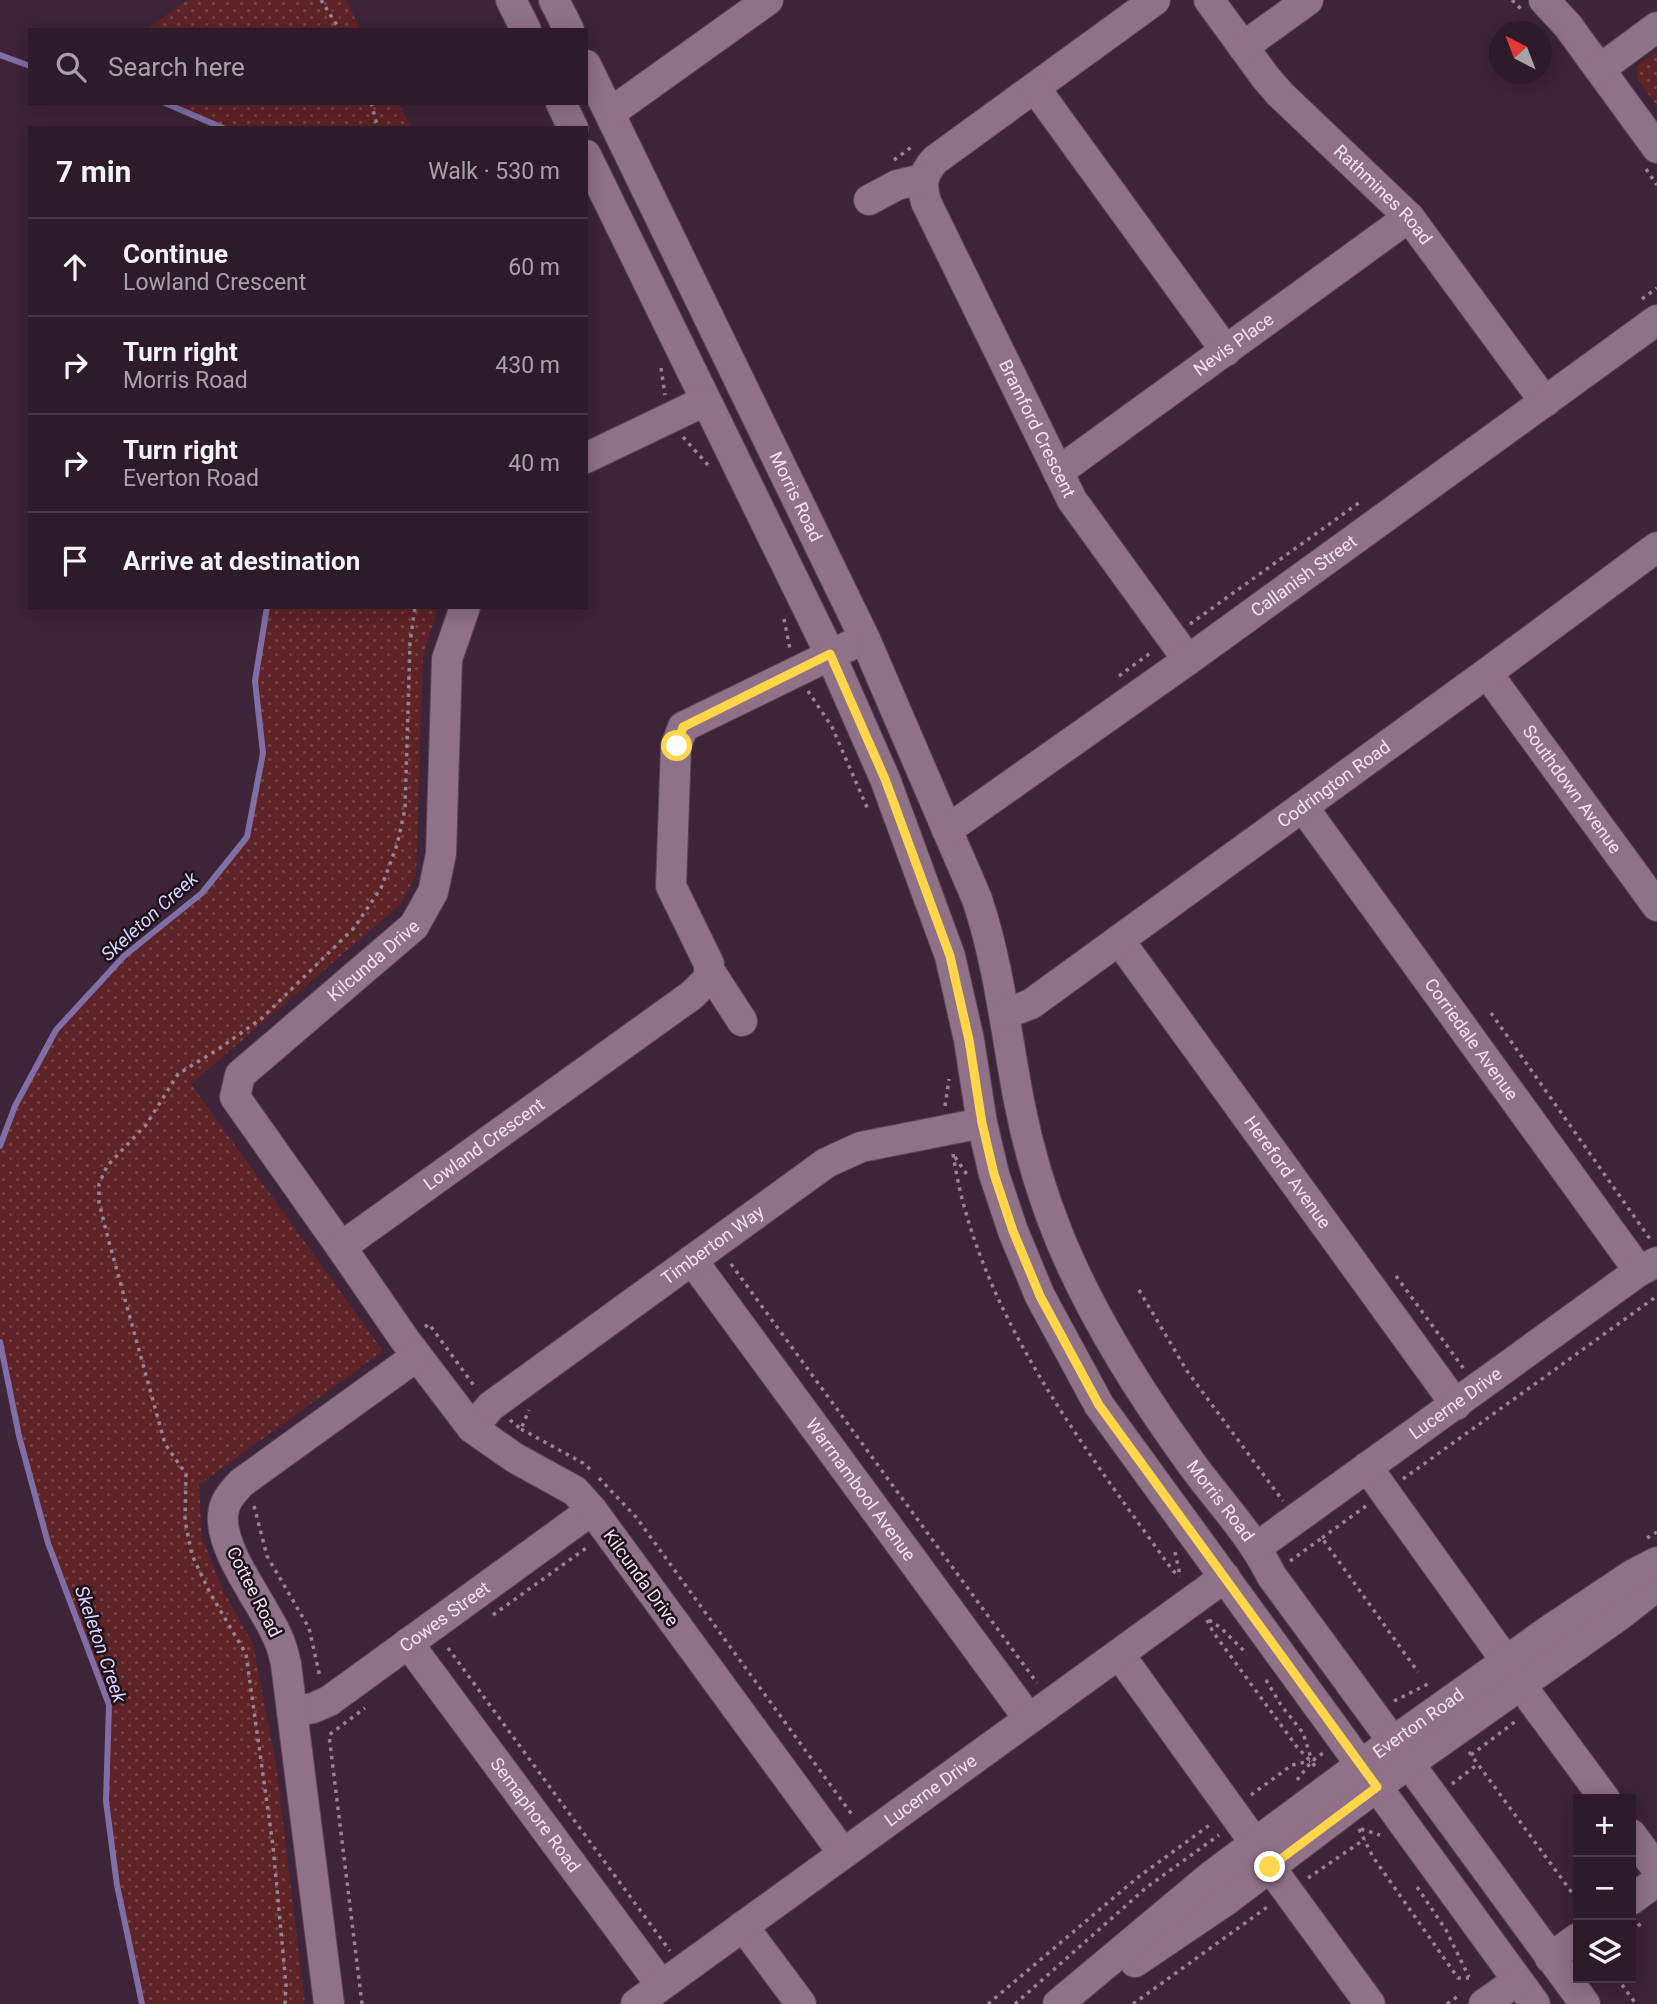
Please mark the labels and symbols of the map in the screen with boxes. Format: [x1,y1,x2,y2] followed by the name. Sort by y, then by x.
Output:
[1489,21,1552,84] north arrow
[1330,140,1437,248] street label: Rathmines Road
[1189,308,1277,380] street label: Nevis Place
[995,356,1080,501] street label: Bramford Crescent
[765,448,827,545] street label: Morris Road
[1247,530,1361,621] street label: Callanish Street
[1518,721,1626,857] street label: Southdown Avenue
[661,730,692,761] route start
[1273,736,1394,832] street label: Codrington Road
[96,866,203,966] water label: Skeleton Creek
[323,915,423,1005] street label: Kilcunda Drive
[1421,974,1523,1104] street label: Corriedale Avenue
[419,1093,548,1194] street label: Lowland Crescent
[1240,1112,1336,1232] street label: Hereford Avenue
[657,1200,768,1289] street label: Timberton Way
[1405,1363,1506,1443] street label: Lucerne Drive
[802,1414,920,1565] street label: Warrnambool Avenue
[1182,1456,1259,1545] street label: Morris Road
[599,1525,683,1630] street label: Kilcunda Drive
[223,1543,286,1640] street label: Cottee Road
[395,1577,494,1656] street label: Cowes Street
[70,1583,132,1706] water label: Skeleton Creek
[1369,1684,1468,1762] street label: Everton Road
[880,1750,981,1830] street label: Lucerne Drive
[486,1753,585,1876] street label: Semaphore Road
[1254,1851,1285,1882] route end

